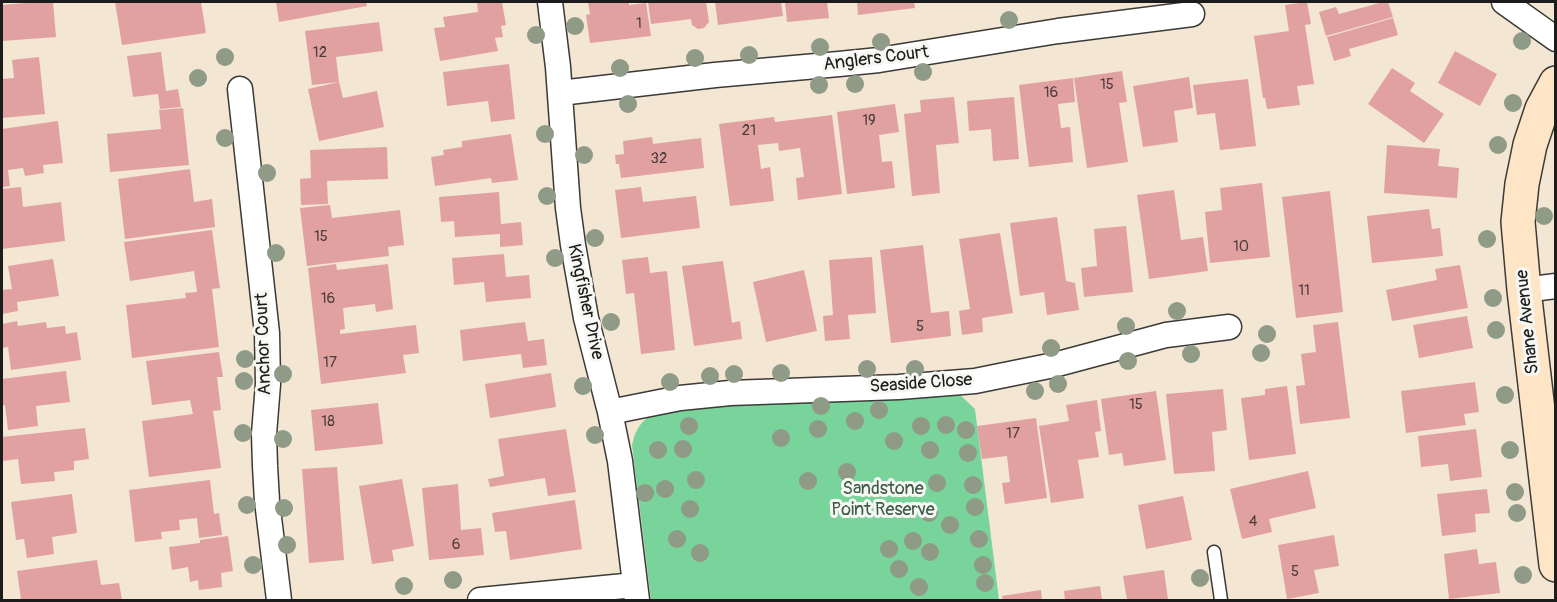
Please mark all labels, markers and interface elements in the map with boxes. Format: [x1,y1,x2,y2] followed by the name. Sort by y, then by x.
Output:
[636,15,642,33] house number: 1
[822,42,930,76] street label: Anglers Court
[313,44,327,62] house number: 12
[1100,76,1114,94] house number: 15
[1044,84,1058,102] house number: 16
[862,112,876,130] house number: 19
[742,122,756,140] house number: 21
[651,150,667,168] house number: 32
[314,228,328,246] house number: 15
[1233,238,1249,256] house number: 10
[562,242,608,362] street label: Kingfisher Drive
[1512,269,1544,375] street label: Shane Avenue
[1298,282,1310,300] house number: 11
[321,290,335,308] house number: 16
[251,292,277,396] street label: Anchor Court
[916,318,924,336] house number: 5
[323,354,337,372] house number: 17
[869,370,973,398] street label: Seaside Close
[1129,396,1143,414] house number: 15
[321,413,335,431] house number: 18
[1006,425,1020,443] house number: 17
[831,478,935,520] park label: Sandstone Point Reserve
[1249,513,1257,531] house number: 4
[452,536,460,554] house number: 6
[1291,563,1299,581] house number: 5

